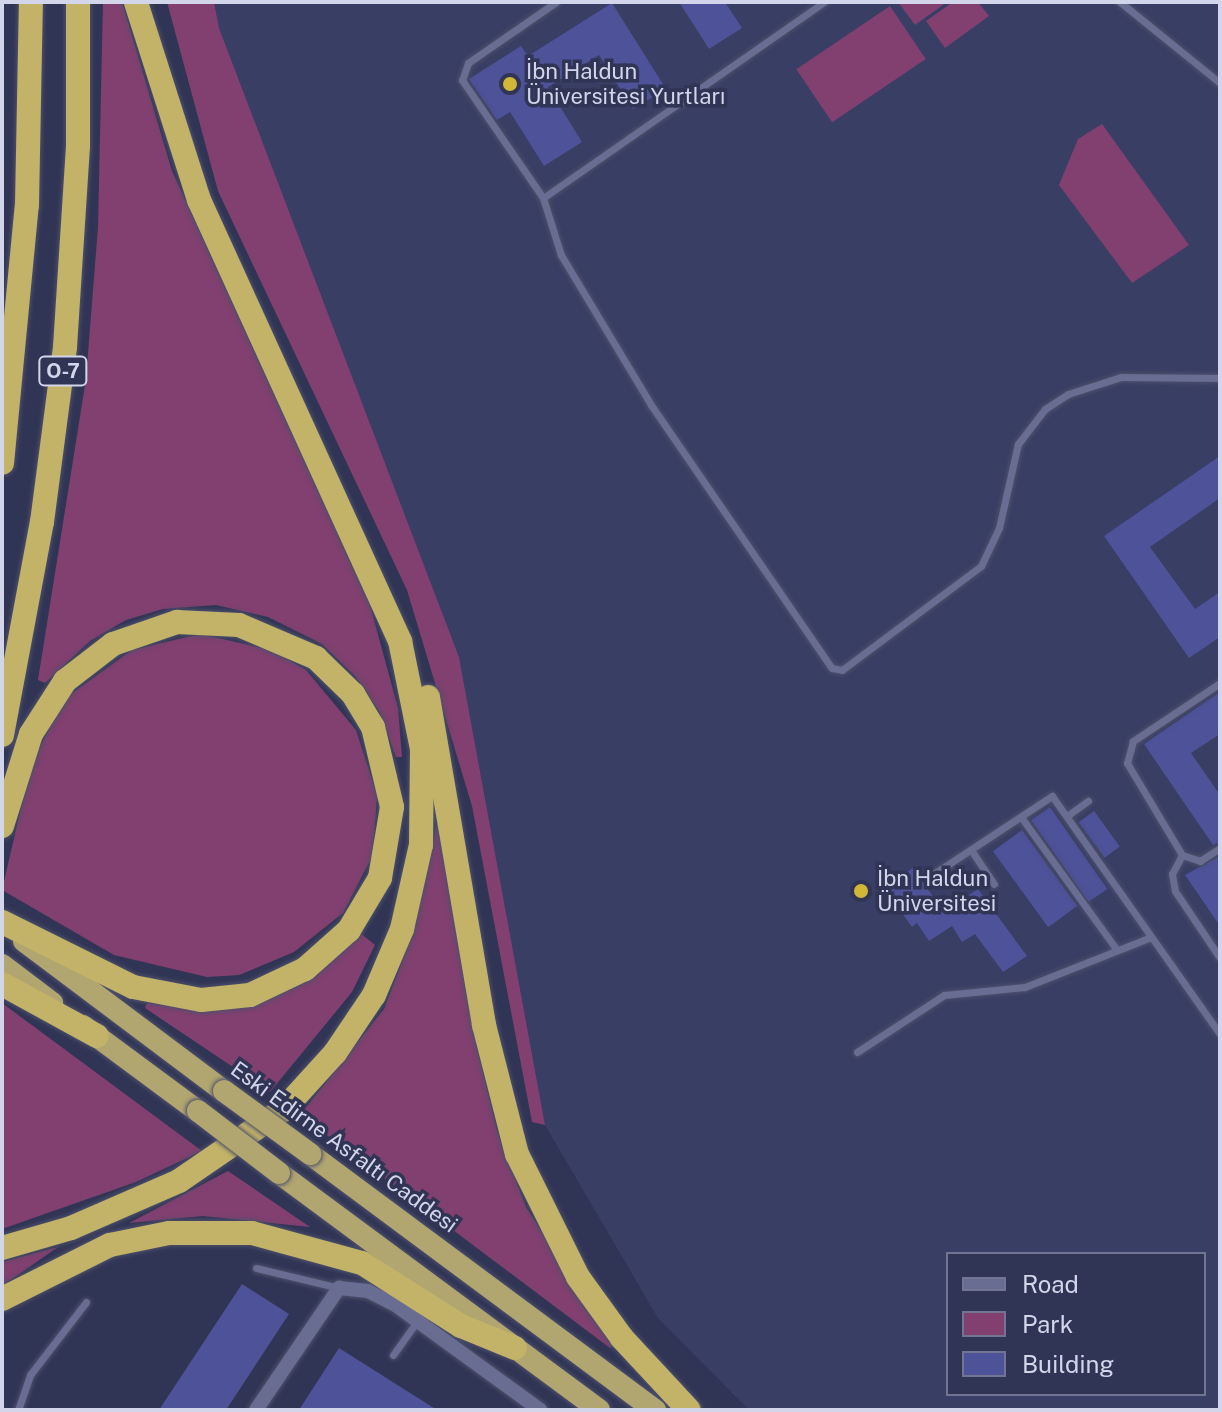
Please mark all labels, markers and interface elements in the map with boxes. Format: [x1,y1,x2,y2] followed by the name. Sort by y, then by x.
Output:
[526,58,725,110] place label: İbn Haldun Üniversitesi Yurtları
[501,75,519,93] marker: İbn Haldun Üniversitesi Yurtları
[37,355,89,387] road number: O-7
[877,865,996,916] place label: İbn Haldun Üniversitesi
[852,882,870,900] marker: İbn Haldun Üniversitesi
[225,1056,463,1238] street label: Eski Edirne Asfaltı Caddesi
[946,1252,1206,1396] legend
[1022,1270,1079,1298] text: Road
[1022,1310,1073,1338] text: Park
[1022,1350,1114,1378] text: Building

